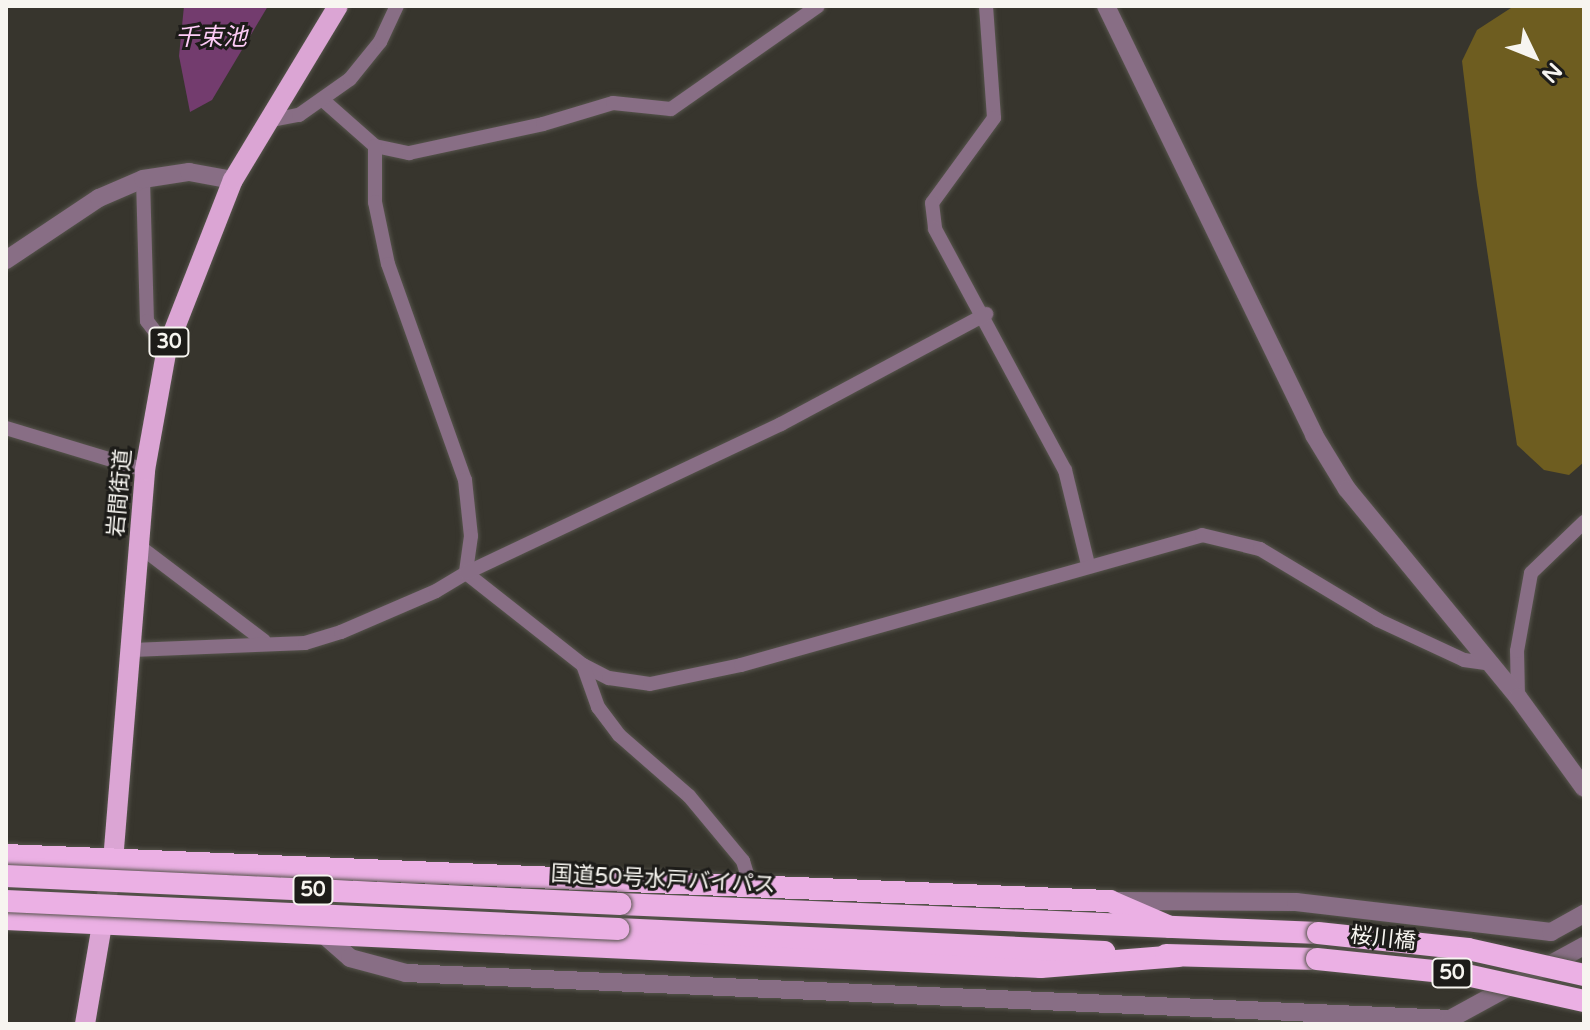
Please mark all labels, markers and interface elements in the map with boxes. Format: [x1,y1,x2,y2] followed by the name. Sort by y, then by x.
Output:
[1494,16,1574,96] north arrow
[175,24,247,52] water label: 千束池
[1536,57,1567,88] text: N
[147,326,191,358] road number: 30
[103,448,137,538] street label: 岩間街道
[550,861,776,899] street label: 国道50号水戸バイパス
[291,874,335,906] road number: 50
[1349,922,1417,956] street label: 桜川橋
[1430,957,1474,989] road number: 50

